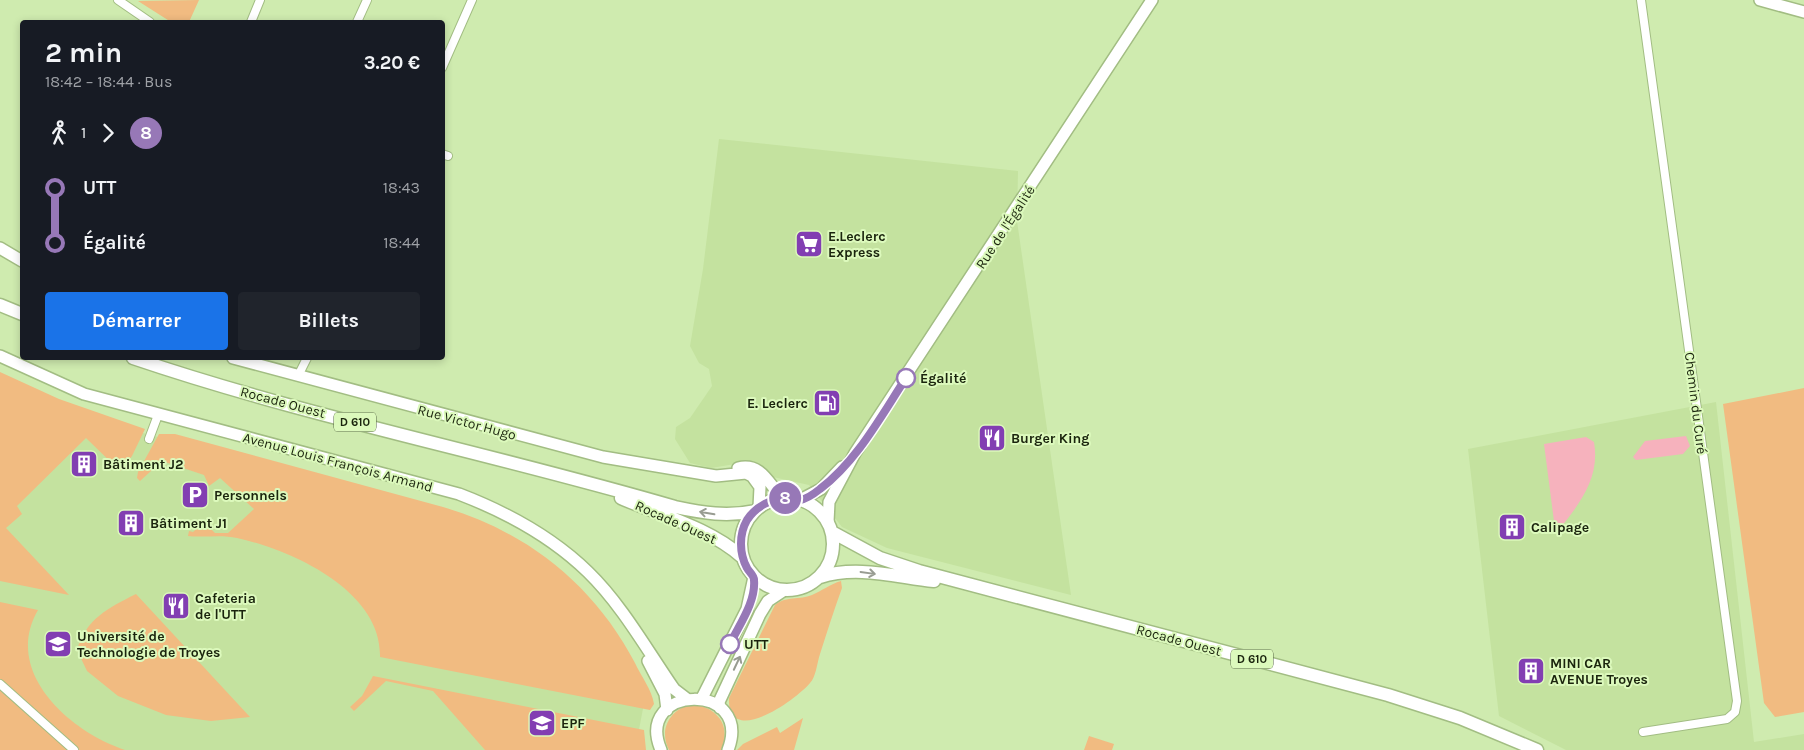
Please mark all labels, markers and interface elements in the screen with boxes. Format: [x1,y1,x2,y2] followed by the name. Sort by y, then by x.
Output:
[45,36,122,69] text: 2 min
[364,52,420,74] text: 3.20 €
[45,72,172,91] text: 18:42 – 18:44 · Bus
[45,119,73,147] icon: walk
[94,119,122,147] icon: forward
[140,122,152,144] text: 8
[81,123,86,142] text: 1
[83,177,116,199] text: UTT
[383,178,420,197] text: 18:43
[971,182,1039,272] street label: Rue de l'Égalité
[828,228,886,261] place label: E.Leclerc Express
[794,229,824,259] supermarket icon: E.Leclerc Express
[83,232,146,254] text: Égalité
[383,233,420,252] text: 18:44
[45,292,228,350] button: Démarrer
[238,292,420,350] button: Billets
[1681,351,1710,455] street label: Chemin du Curé
[896,368,916,388] marker: Égalité
[920,369,966,387] place label: Égalité
[239,383,327,422] street label: Rocade Ouest
[812,388,842,418] fuel station icon: E. Leclerc
[747,395,808,412] place label: E. Leclerc
[416,401,518,444] street label: Rue Victor Hugo
[334,412,376,432] road number: D 610
[977,423,1007,453] restaurant icon: Burger King
[241,429,435,496] street label: Avenue Louis François Armand
[1011,430,1089,447] place label: Burger King
[69,449,99,479] building icon: Bâtiment J2
[103,456,184,473] place label: Bâtiment J2
[180,480,210,510] parking icon: Personnels
[769,482,801,514] line badge: 8
[214,487,287,504] place label: Personnels
[779,487,791,509] text: 8
[632,497,719,548] street label: Rocade Ouest
[116,508,146,538] building icon: Bâtiment J1
[699,508,715,518] one-way arrow
[1497,512,1527,542] building icon: Calipage
[150,515,227,532] place label: Bâtiment J1
[1531,519,1589,536] place label: Calipage
[860,568,876,578] one-way arrow
[195,590,256,623] place label: Cafeteria de l'UTT
[161,591,191,621] restaurant icon: Cafeteria de l'UTT
[1135,621,1223,660] street label: Rocade Ouest
[77,628,220,661] place label: Université de Technologie de Troyes
[43,629,73,659] school or university icon: Université de Technologie de Troyes
[720,634,740,654] marker: UTT
[744,636,769,653] place label: UTT
[1231,650,1273,669] road number: D 610
[1550,655,1648,688] place label: MINI CAR AVENUE Troyes
[733,656,742,671] one-way arrow
[1516,656,1546,686] building icon: MINI CAR AVENUE Troyes
[527,708,557,738] school or university icon: EPF
[561,715,585,732] place label: EPF

